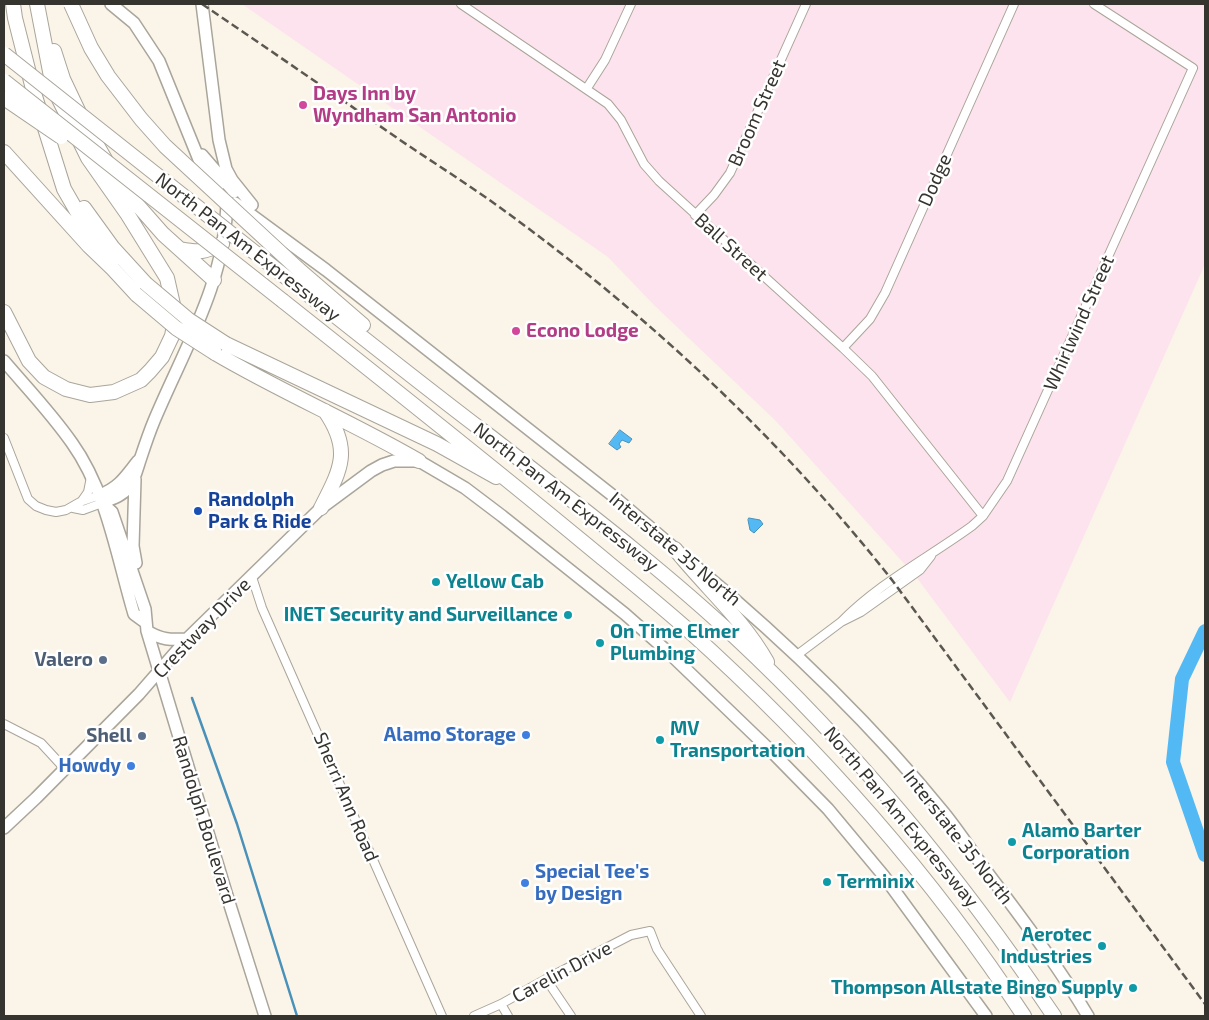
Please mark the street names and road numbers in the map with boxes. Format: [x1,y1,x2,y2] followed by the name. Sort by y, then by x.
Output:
[723,56,791,170] street label: Broom Street
[913,150,957,210] street label: Dodge
[151,168,345,326] street label: North Pan Am Expressway
[690,208,772,286] street label: Ball Street
[1039,252,1119,394] street label: Whirlwind Street
[469,418,663,576] street label: North Pan Am Expressway
[604,487,746,611] street label: Interstate 35 North
[148,573,256,683] street label: Crestway Drive
[819,722,983,912] street label: North Pan Am Expressway
[309,729,383,865] street label: Sherri Ann Road
[168,733,240,907] street label: Randolph Boulevard
[898,765,1018,909] street label: Interstate 35 North
[508,936,616,1008] street label: Carelin Drive

